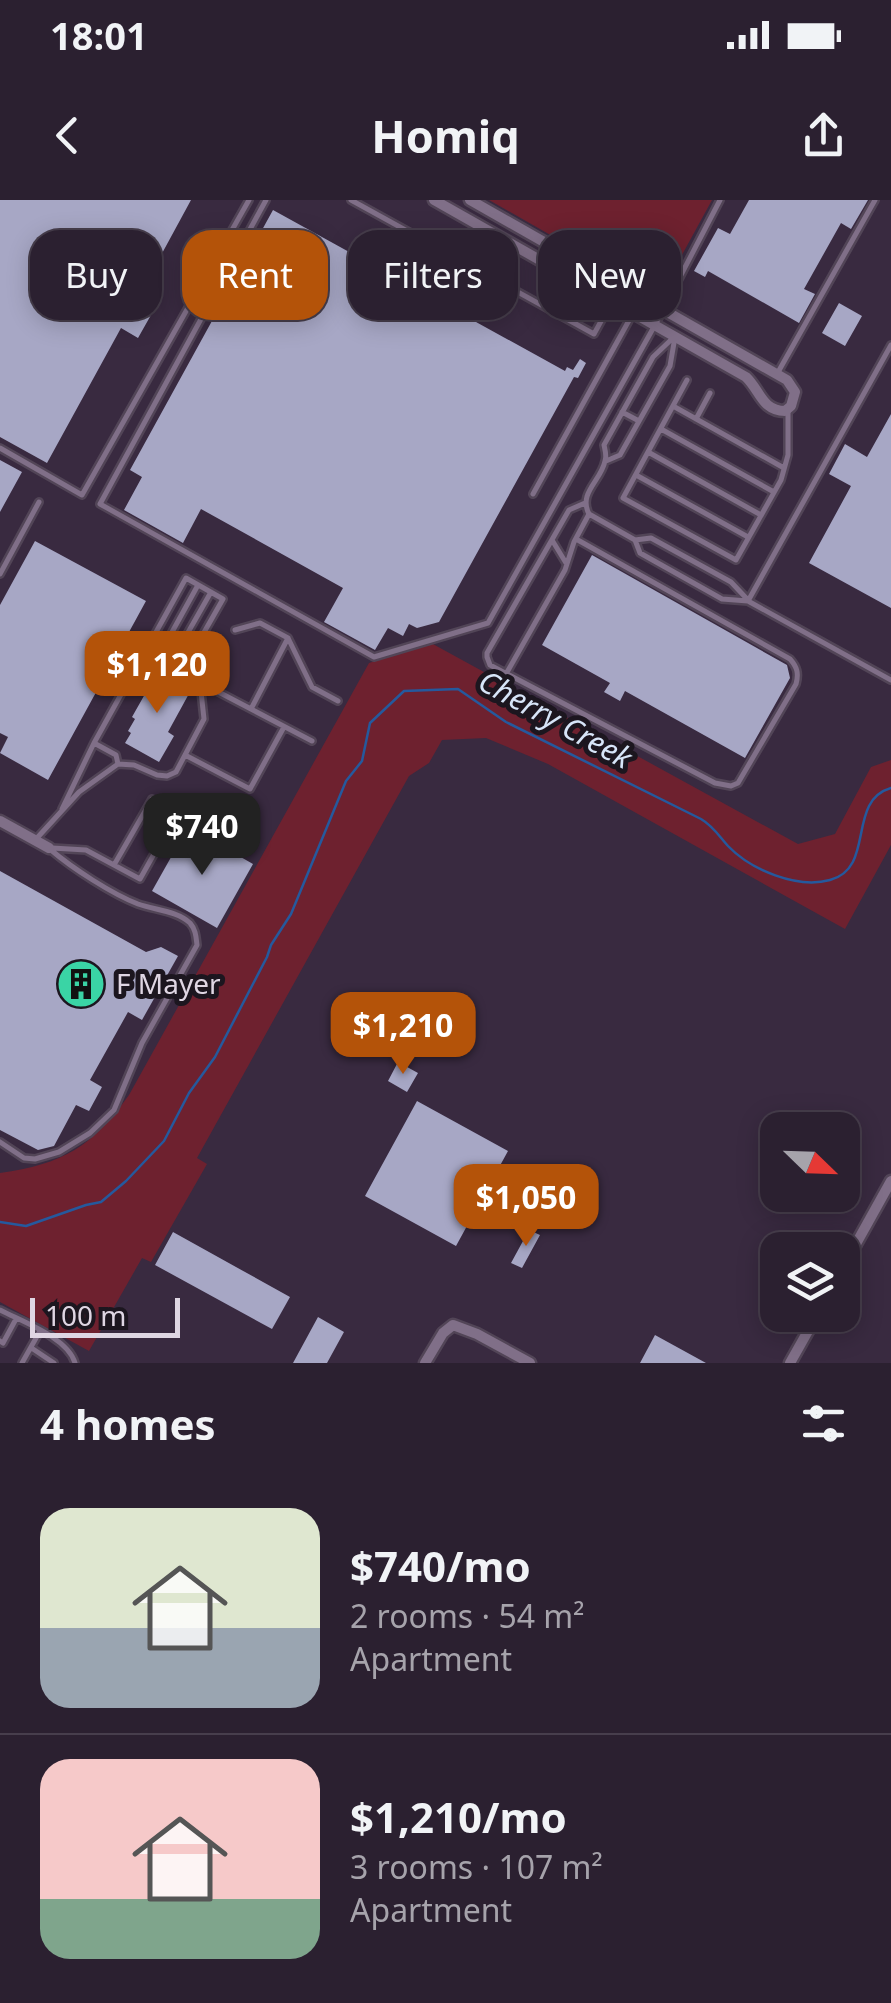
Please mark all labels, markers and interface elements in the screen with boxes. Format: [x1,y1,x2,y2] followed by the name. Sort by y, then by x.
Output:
[50,9,148,61] text: 18:01
[371,105,520,166] text: Homiq
[40,108,95,163] icon: back
[796,108,851,163] icon: share
[30,230,162,320] chip: Buy
[182,230,328,320] chip: Rent
[348,230,518,320] chip: Filters
[538,230,681,320] chip: New
[76,631,238,716] pin: $1,120
[107,642,207,685] text: $1,120
[472,660,641,778] water label: Cherry Creek
[143,793,261,878] pin: $740
[165,804,239,847] text: $740
[55,958,107,1010] building icon: F Mayer
[116,964,221,1002] place label: F Mayer
[322,992,484,1077] pin: $1,210
[353,1003,453,1046] text: $1,210
[760,1112,860,1212] north arrow
[760,1112,860,1332] map controls
[445,1164,607,1249] pin: $1,050
[476,1175,576,1218] text: $1,050
[760,1232,860,1332] button: layers
[30,1293,180,1338] scale bar
[45,1296,127,1334] text: 100 m
[40,1395,216,1452] text: 4 homes
[796,1396,851,1451] icon: filters
[350,1537,531,1594] text: $740/mo
[120,1548,240,1668] icon: home
[350,1594,584,1637] text: 2 rooms · 54 m²
[350,1637,512,1680] text: Apartment
[350,1788,567,1845] text: $1,210/mo
[120,1799,240,1919] icon: home
[350,1845,603,1888] text: 3 rooms · 107 m²
[350,1888,512,1931] text: Apartment

